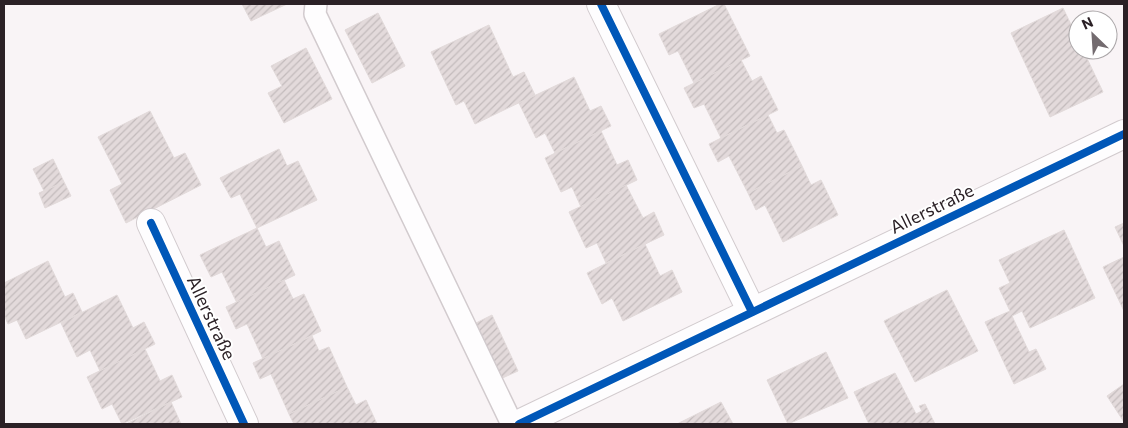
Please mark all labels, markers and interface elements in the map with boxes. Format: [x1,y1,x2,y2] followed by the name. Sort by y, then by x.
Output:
[1068,10,1118,60] north arrow
[1079,13,1096,33] text: N
[886,178,977,238] street label: Allerstraße
[183,272,241,363] street label: Allerstraße

